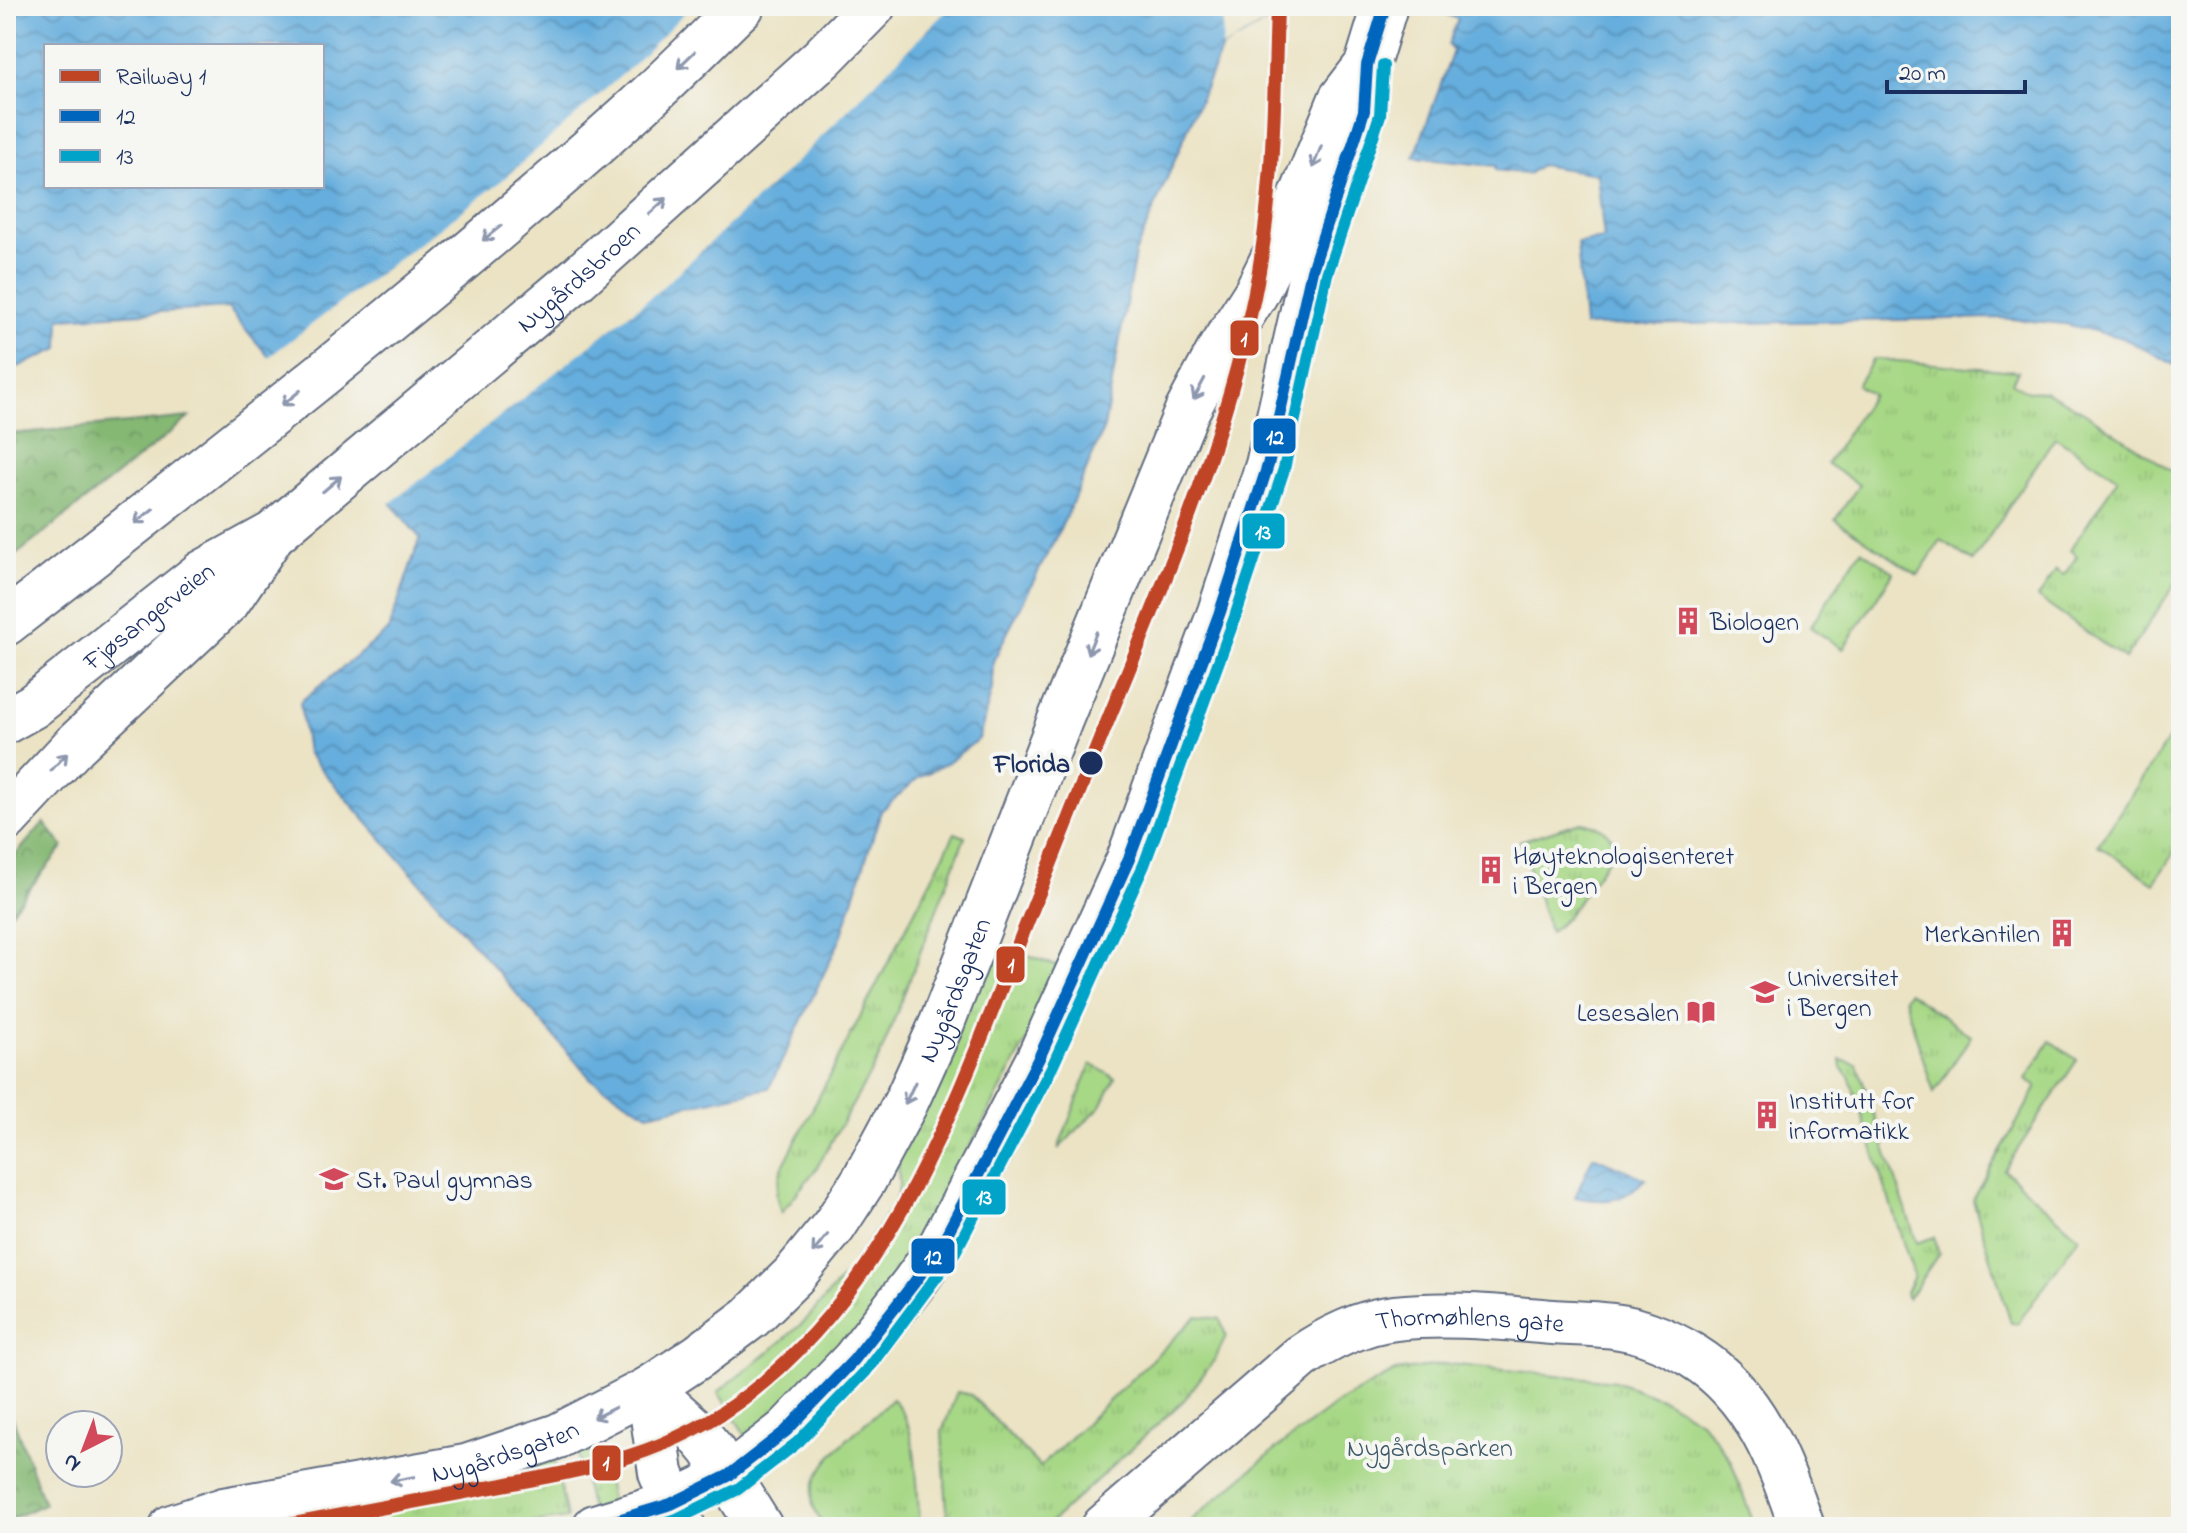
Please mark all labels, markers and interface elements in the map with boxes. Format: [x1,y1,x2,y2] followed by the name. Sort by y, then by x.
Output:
[44,44,324,188] legend
[1887,44,2025,94] scale bar
[677,50,696,69] one-way arrow
[1899,57,1946,92] text: 20 m
[116,61,207,97] text: Railway 1
[116,101,136,136] text: 12
[116,141,134,176] text: 13
[1309,145,1323,169] one-way arrow
[647,198,667,216] one-way arrow
[510,214,650,344] street label: Nygårdsbroen
[482,224,503,242] one-way arrow
[1229,319,1260,357] line badge: 1
[1241,325,1248,357] text: 1
[1191,376,1207,400] one-way arrow
[281,389,302,407] one-way arrow
[1252,417,1297,455] line badge: 12
[1266,423,1284,455] text: 12
[322,475,342,493] one-way arrow
[134,508,155,525] one-way arrow
[1241,512,1286,550] line badge: 13
[1255,518,1271,550] text: 13
[76,553,223,682] street label: Fjøsangerveien
[1709,605,1799,643] place label: Biologen
[1673,606,1703,636] building icon: Biologen
[1084,630,1098,655] one-way arrow
[992,747,1070,785] place label: Florida
[1077,749,1105,777] marker: Florida
[50,752,69,772] one-way arrow
[1513,839,1734,907] place label: Høyteknologisenteret i Bergen
[1476,855,1506,885] building icon: Høyteknologisenteret i Bergen
[910,913,1003,1069] street label: Nygårdsgaten
[1924,917,2040,955] place label: Merkantilen
[2047,918,2077,948] building icon: Merkantilen
[995,945,1026,984] line badge: 1
[1008,951,1015,983] text: 1
[1787,961,1899,1029] place label: Universitet i Bergen
[1750,977,1780,1007] school or university icon: Universitet i Bergen
[1577,996,1679,1034] place label: Lesesalen
[1686,997,1716,1027] library icon: Lesesalen
[902,1081,917,1105] one-way arrow
[1789,1084,1915,1152] place label: Institutt for informatikk
[1752,1100,1782,1130] building icon: Institutt for informatikk
[356,1163,533,1201] place label: St. Paul gymnas
[319,1164,349,1194] school or university icon: St. Paul gymnas
[961,1178,1007,1216] line badge: 13
[976,1183,992,1215] text: 13
[811,1233,828,1254] one-way arrow
[910,1237,956,1275] line badge: 12
[924,1243,942,1275] text: 12
[1373,1299,1565,1345] street label: Thormøhlens gate
[592,1406,616,1421] one-way arrow
[44,1409,124,1489] north arrow
[429,1412,587,1495] street label: Nygårdsgaten
[1347,1431,1513,1469] park label: Nygårdsparken
[591,1444,622,1482] line badge: 1
[56,1445,89,1478] text: N
[603,1449,610,1481] text: 1
[390,1472,416,1487] one-way arrow

